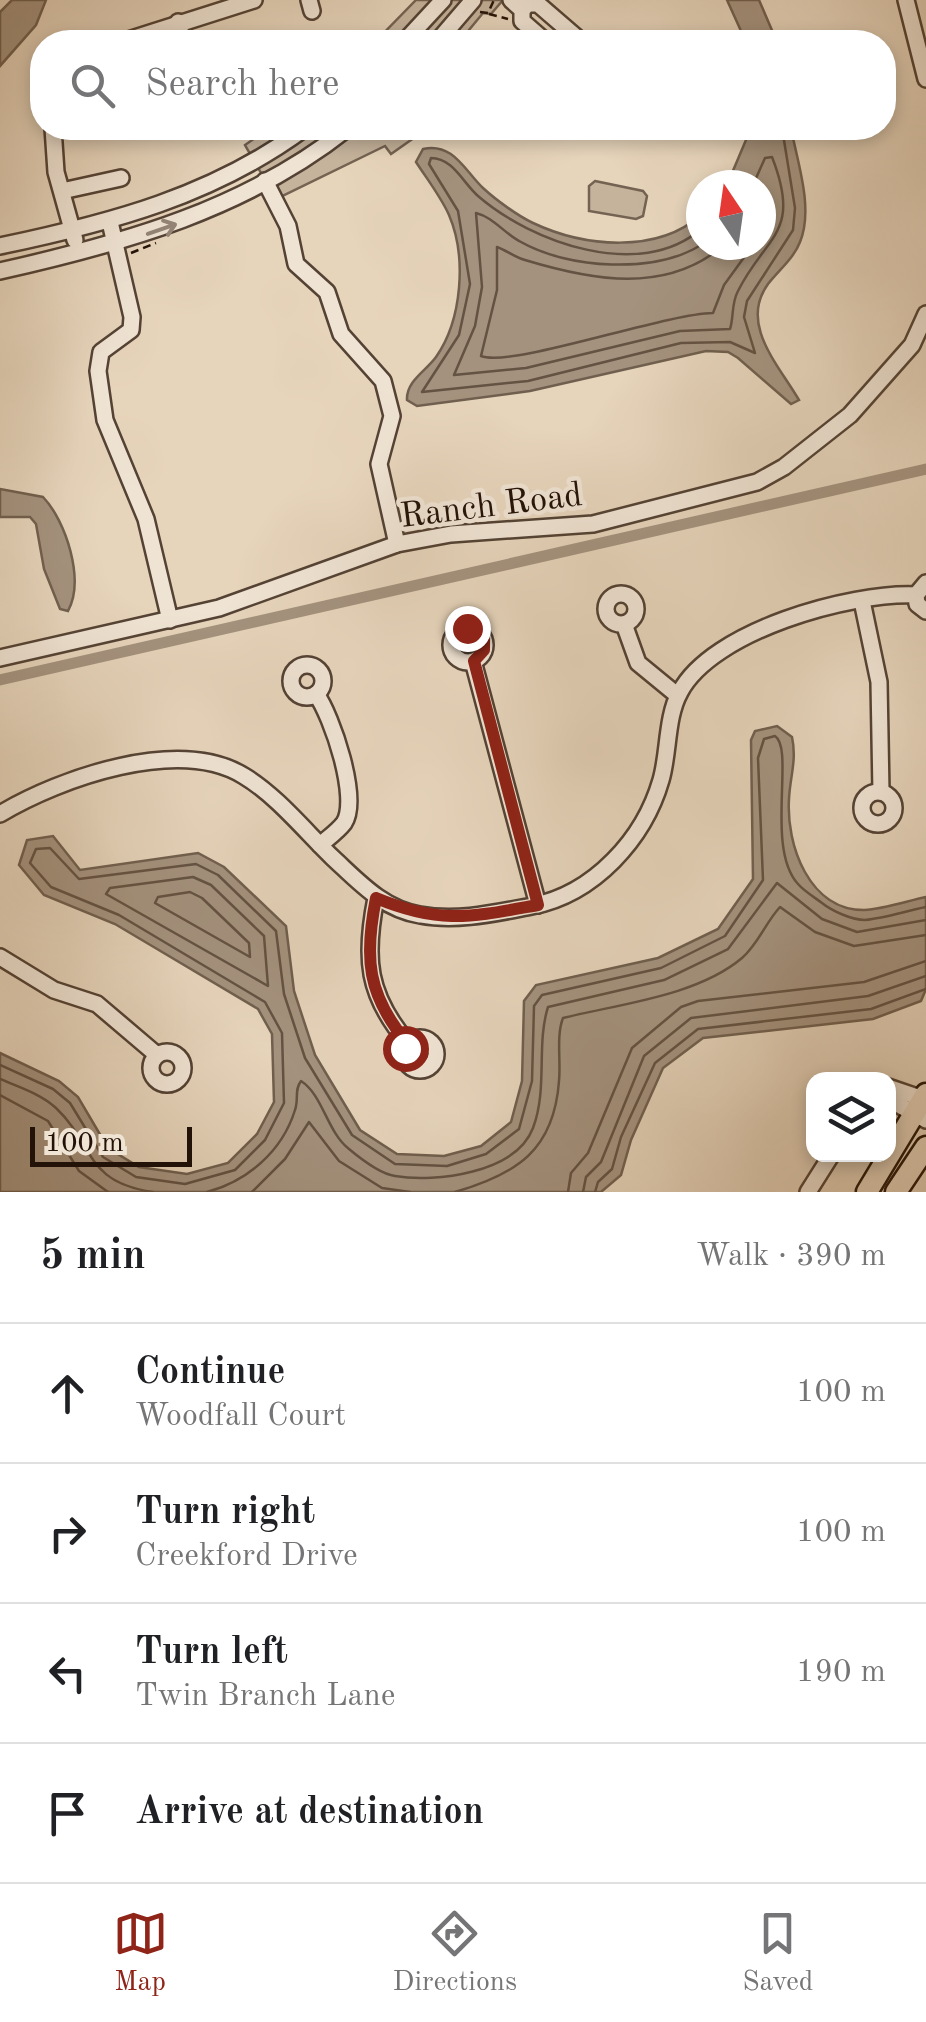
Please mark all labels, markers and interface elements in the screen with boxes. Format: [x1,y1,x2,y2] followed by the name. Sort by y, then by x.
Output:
[30,30,896,140] search box
[65,58,120,113] icon: search
[145,66,340,104] text: Search here
[686,170,776,260] north arrow
[145,218,177,236] one-way arrow
[398,478,584,535] street label: Ranch Road
[445,606,491,652] route end
[383,1026,429,1072] route start
[806,1072,896,1162] map controls
[806,1072,896,1162] button: layers
[30,1122,192,1166] scale bar
[45,1130,124,1158] text: 100 m
[40,1236,146,1278] text: 5 min
[696,1241,886,1273] text: Walk · 390 m
[135,1354,285,1392] text: Continue
[40,1366,95,1421] icon: ahead
[796,1377,886,1409] text: 100 m
[135,1401,346,1433] text: Woodfall Court
[135,1494,315,1532] text: Turn right
[40,1506,95,1561] icon: right
[796,1517,886,1549] text: 100 m
[135,1541,358,1573] text: Creekford Drive
[135,1634,288,1672] text: Turn left
[40,1646,95,1701] icon: left
[796,1657,886,1689] text: 190 m
[135,1681,395,1713] text: Twin Branch Lane
[40,1786,95,1841] icon: arrive
[135,1794,484,1832] text: Arrive at destination
[113,1906,168,2001] tab: Map
[393,1906,517,2001] tab: Directions
[742,1906,813,2001] tab: Saved

